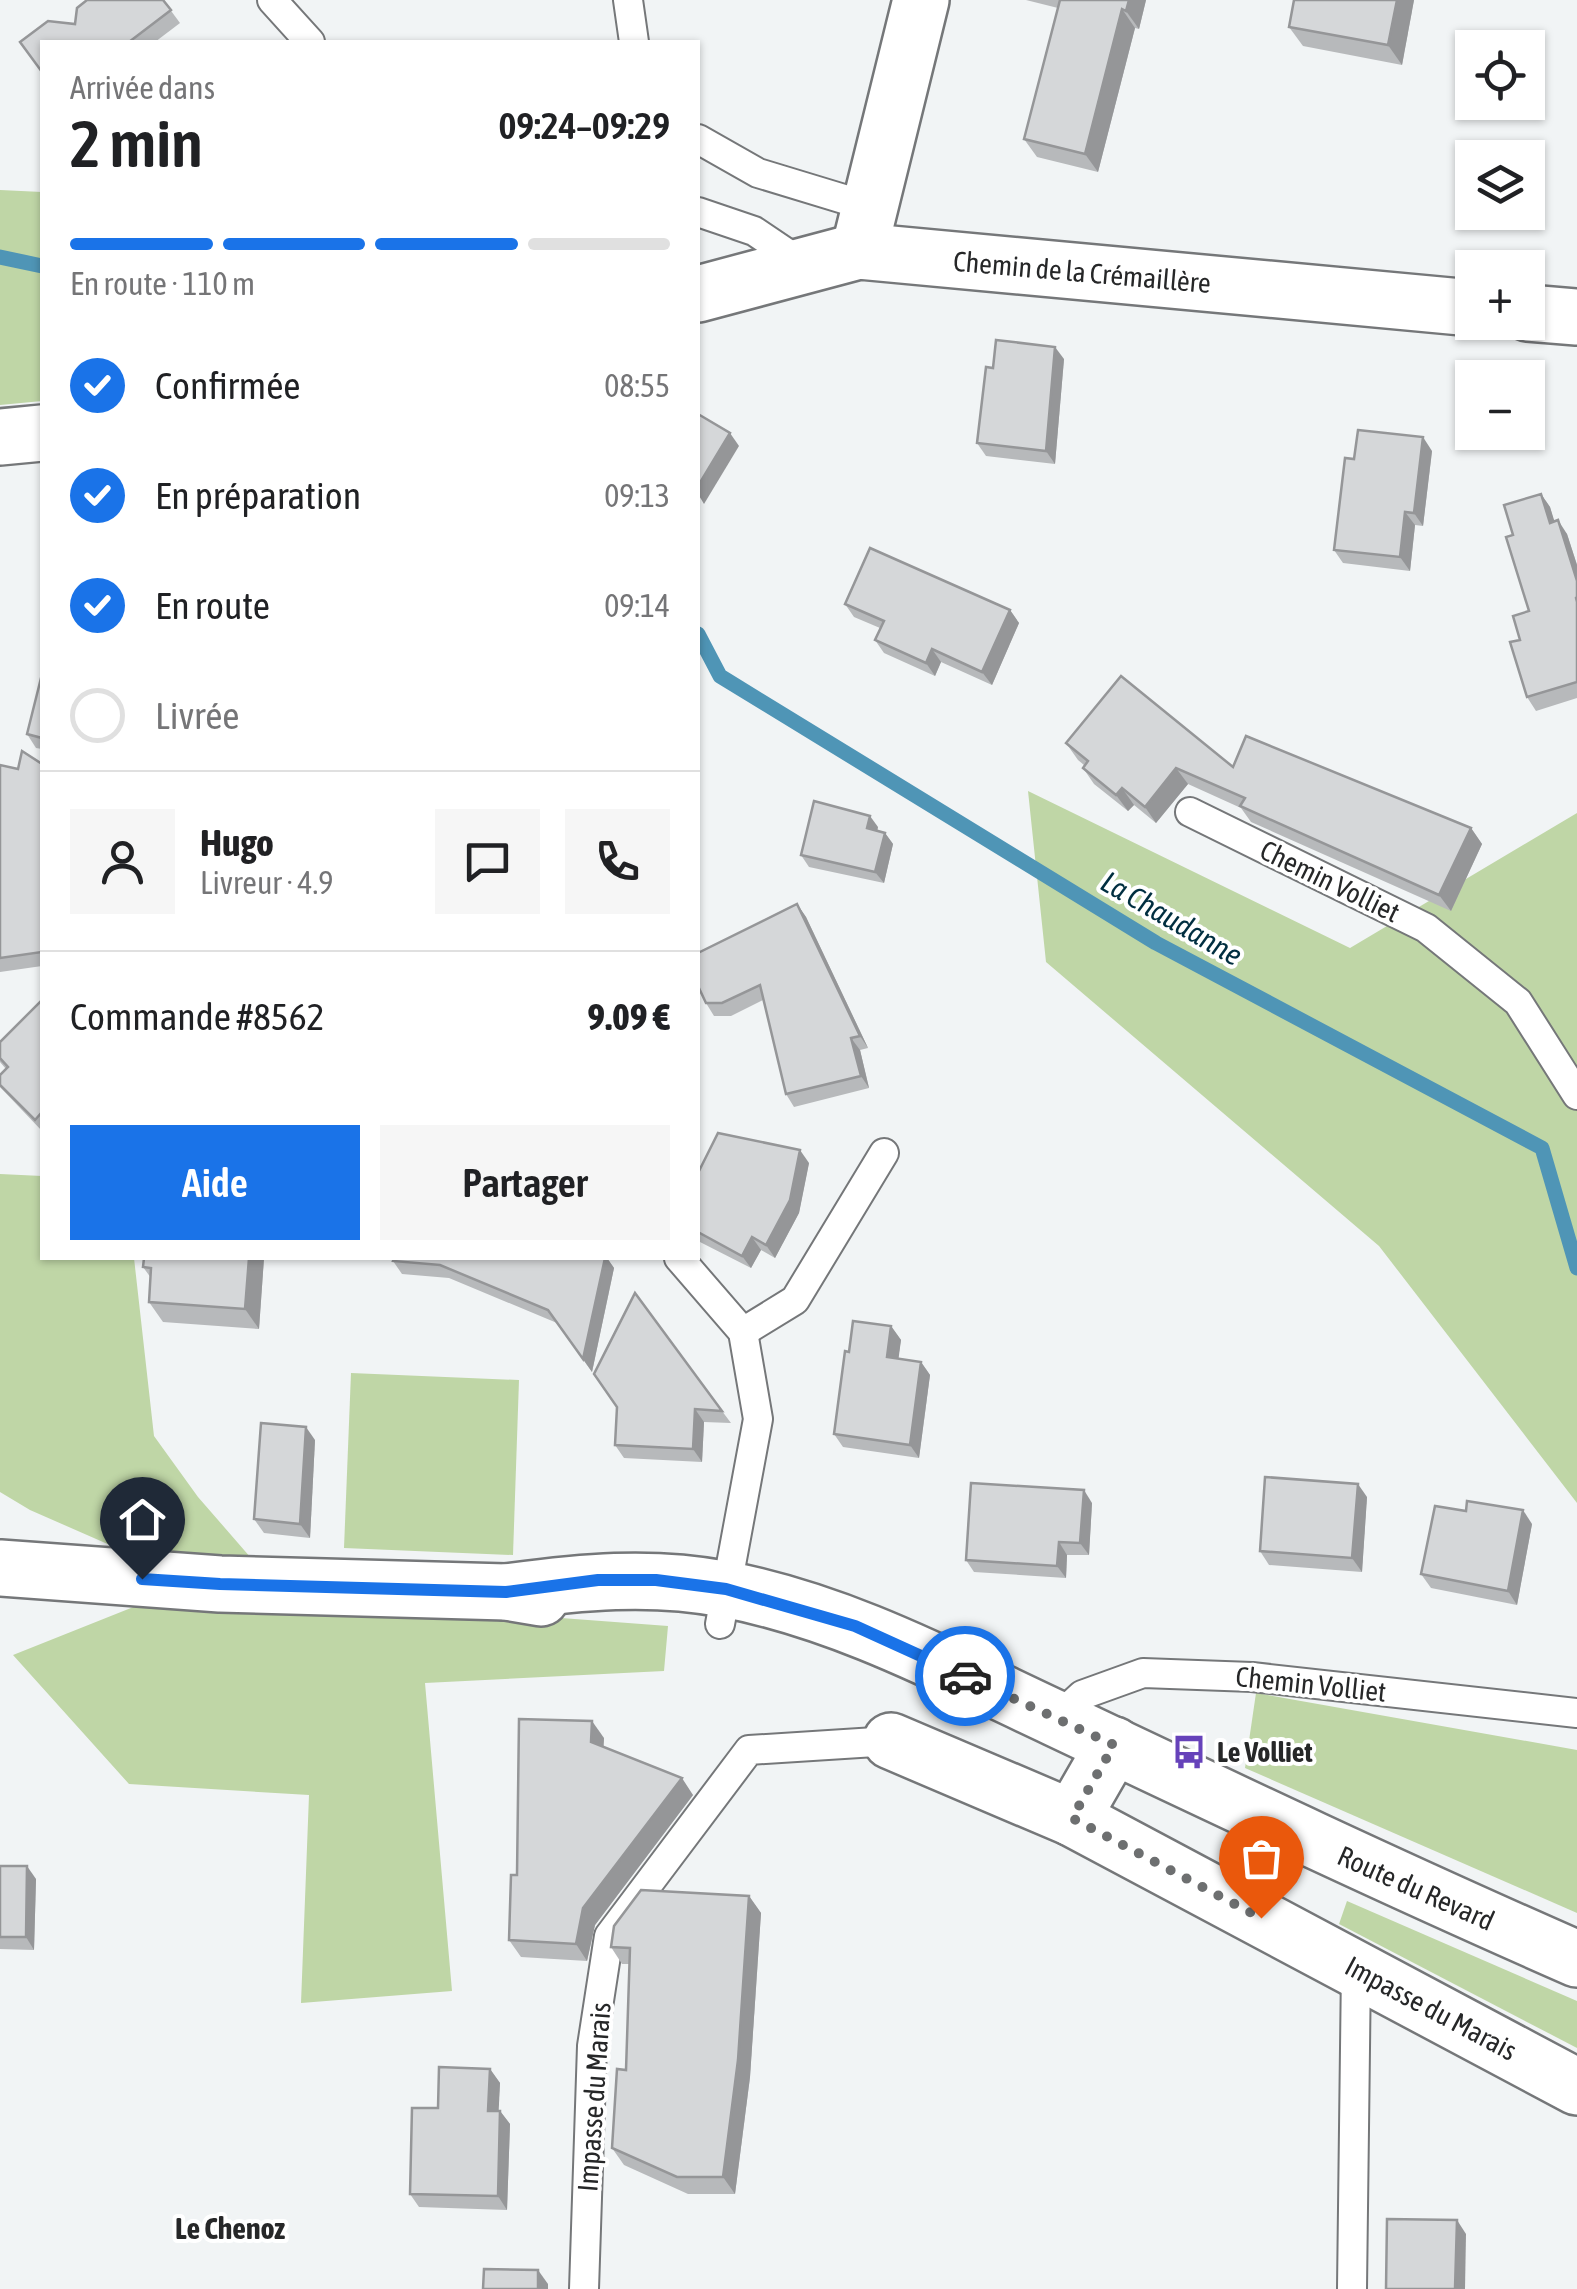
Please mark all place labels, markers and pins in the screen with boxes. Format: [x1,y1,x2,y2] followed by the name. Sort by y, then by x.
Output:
[100,1477,185,1580] pin
[1170,1733,1208,1771] bus stop icon: Le Volliet
[1217,1736,1312,1768] place label: Le Volliet
[1219,1816,1304,1919] pin

